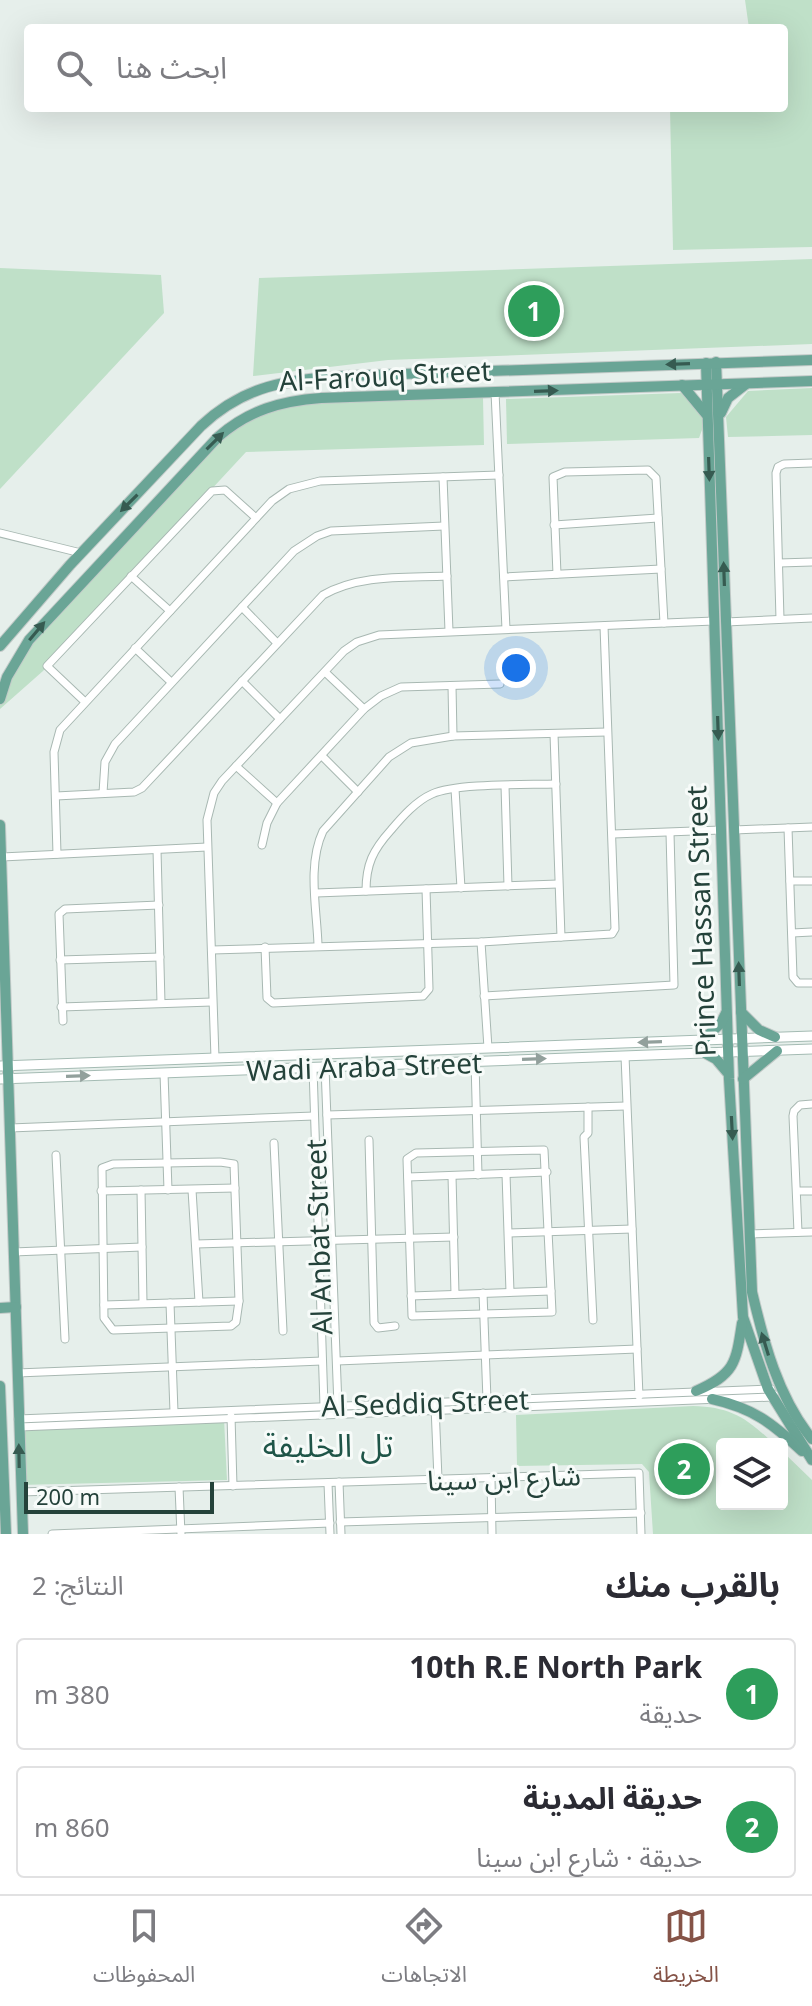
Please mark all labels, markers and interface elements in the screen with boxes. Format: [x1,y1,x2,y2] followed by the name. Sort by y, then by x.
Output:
[24,24,788,112] search box
[52,46,96,90] icon: search
[116,46,227,87] text: ابحث هنا
[508,281,560,341] pin: 1
[278,350,492,400] street label: Al-Farouq Street
[665,357,690,370] one-way arrow
[534,384,559,397] one-way arrow
[205,432,223,451] one-way arrow
[703,457,716,482] one-way arrow
[120,493,138,512] one-way arrow
[718,561,731,586] one-way arrow
[28,621,45,641] one-way arrow
[496,648,536,688] your location
[711,716,724,741] one-way arrow
[676,785,724,1057] street label: Prince Hassan Street
[733,961,746,986] one-way arrow
[637,1036,662,1049] one-way arrow
[245,1043,483,1089] street label: Wadi Araba Street
[522,1053,547,1066] one-way arrow
[66,1070,91,1083] one-way arrow
[726,1116,739,1141] one-way arrow
[296,1138,340,1336] street label: Al Anbat Street
[758,1332,771,1356] one-way arrow
[320,1379,530,1425] street label: Al Seddiq Street
[263,1423,393,1466] district label: تل الخليفة
[716,1438,788,1510] map controls
[716,1438,788,1510] button: layers
[658,1439,710,1499] pin: 2
[13,1443,25,1468] one-way arrow
[426,1455,582,1502] street label: شارع ابن سينا
[24,1478,214,1514] scale bar
[36,1481,100,1511] text: 200 m
[605,1561,780,1607] text: بالقرب منك
[32,1567,124,1603] text: النتائج: 2
[409,1646,702,1687] text: 10th R.E North Park
[34,1676,110,1712] text: 380 m
[745,1676,759,1712] text: 1
[640,1695,702,1731] text: حديقة
[523,1777,702,1818] text: حديقة المدينة
[34,1809,110,1845] text: 860 m
[745,1809,759,1845] text: 2
[476,1839,702,1875] text: حديقة · شارع ابن سينا
[93,1904,195,1998] tab: المحفوظات
[381,1904,467,1998] tab: الاتجاهات
[653,1904,719,1998] tab: الخريطة

